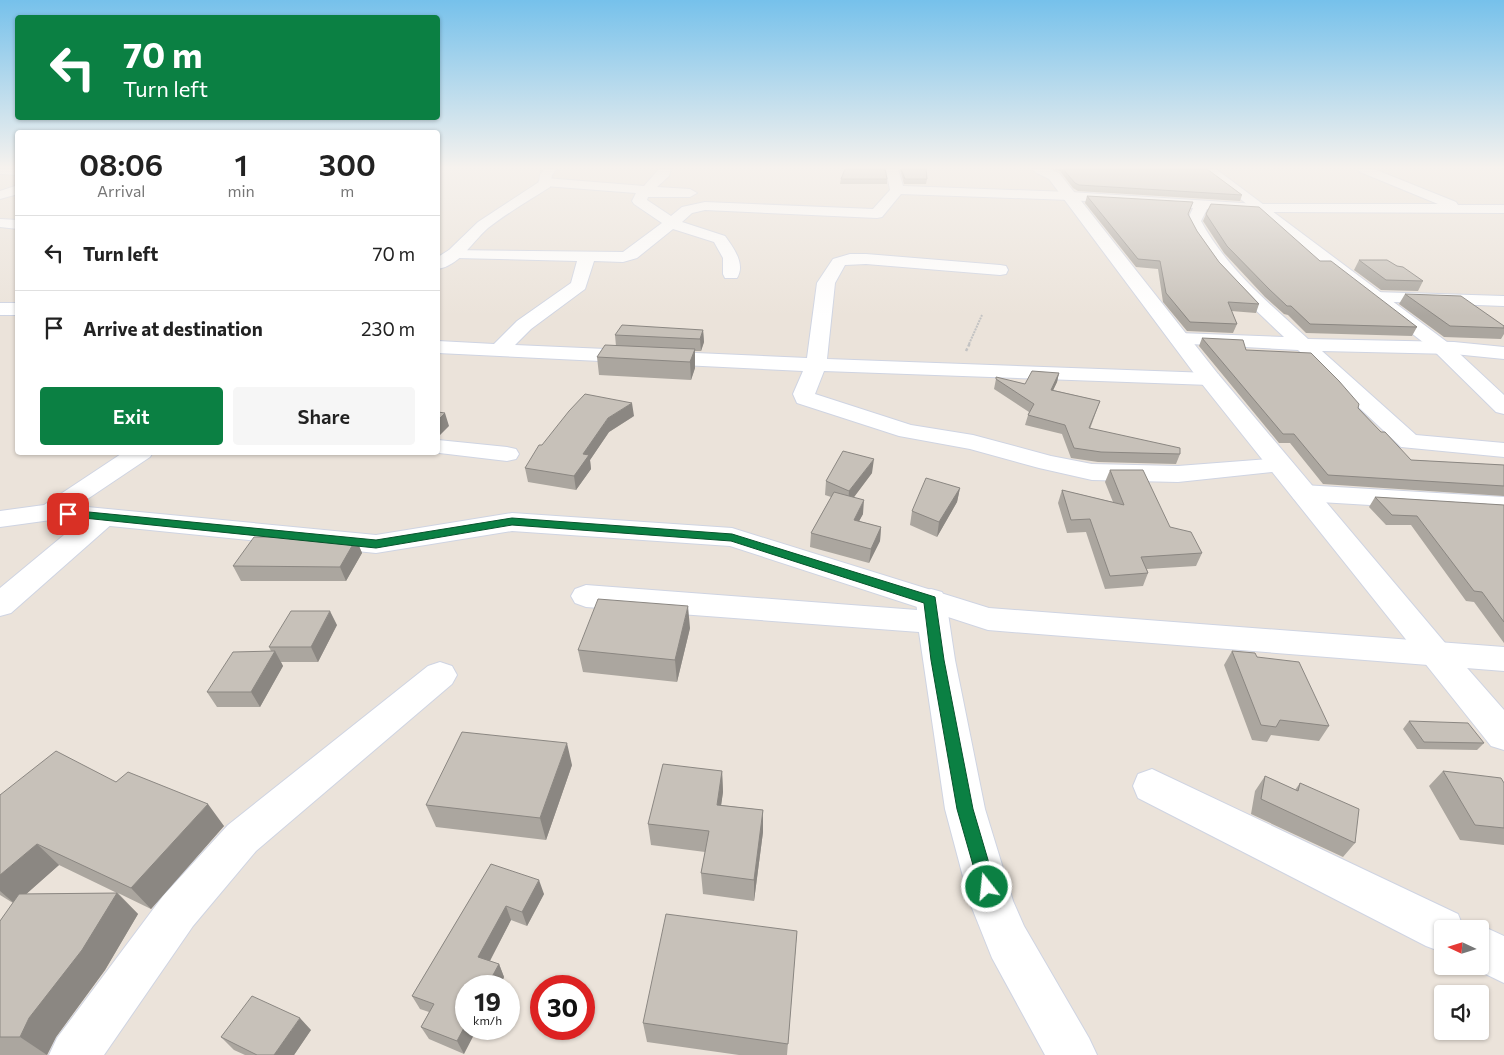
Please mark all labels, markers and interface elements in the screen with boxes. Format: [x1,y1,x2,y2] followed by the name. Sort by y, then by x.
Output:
[123,32,203,75] text: 70 m
[40,35,105,100] icon: left
[123,75,208,102] text: Turn left
[79,145,163,182] text: 08:06
[234,145,248,182] text: 1
[319,145,376,182] text: 300
[97,181,145,200] text: Arrival
[227,181,255,200] text: min
[340,181,354,200] text: m
[40,239,68,267] icon: left
[83,242,158,265] text: Turn left
[372,242,415,265] text: 70 m
[40,314,68,342] icon: arrive
[83,317,263,340] text: Arrive at destination
[361,317,415,340] text: 230 m
[40,387,223,445] button: Exit
[233,387,415,445] button: Share
[47,493,89,535] pin
[54,500,82,528] icon: arrive
[960,860,1012,912] position arrow
[1434,920,1489,975] north arrow
[1434,920,1489,1040] map controls
[530,975,595,1040] speed limit sign: 30
[1434,985,1489,1040] button: sound
[474,986,501,1016] text: 19
[473,1013,502,1027] text: km/h

